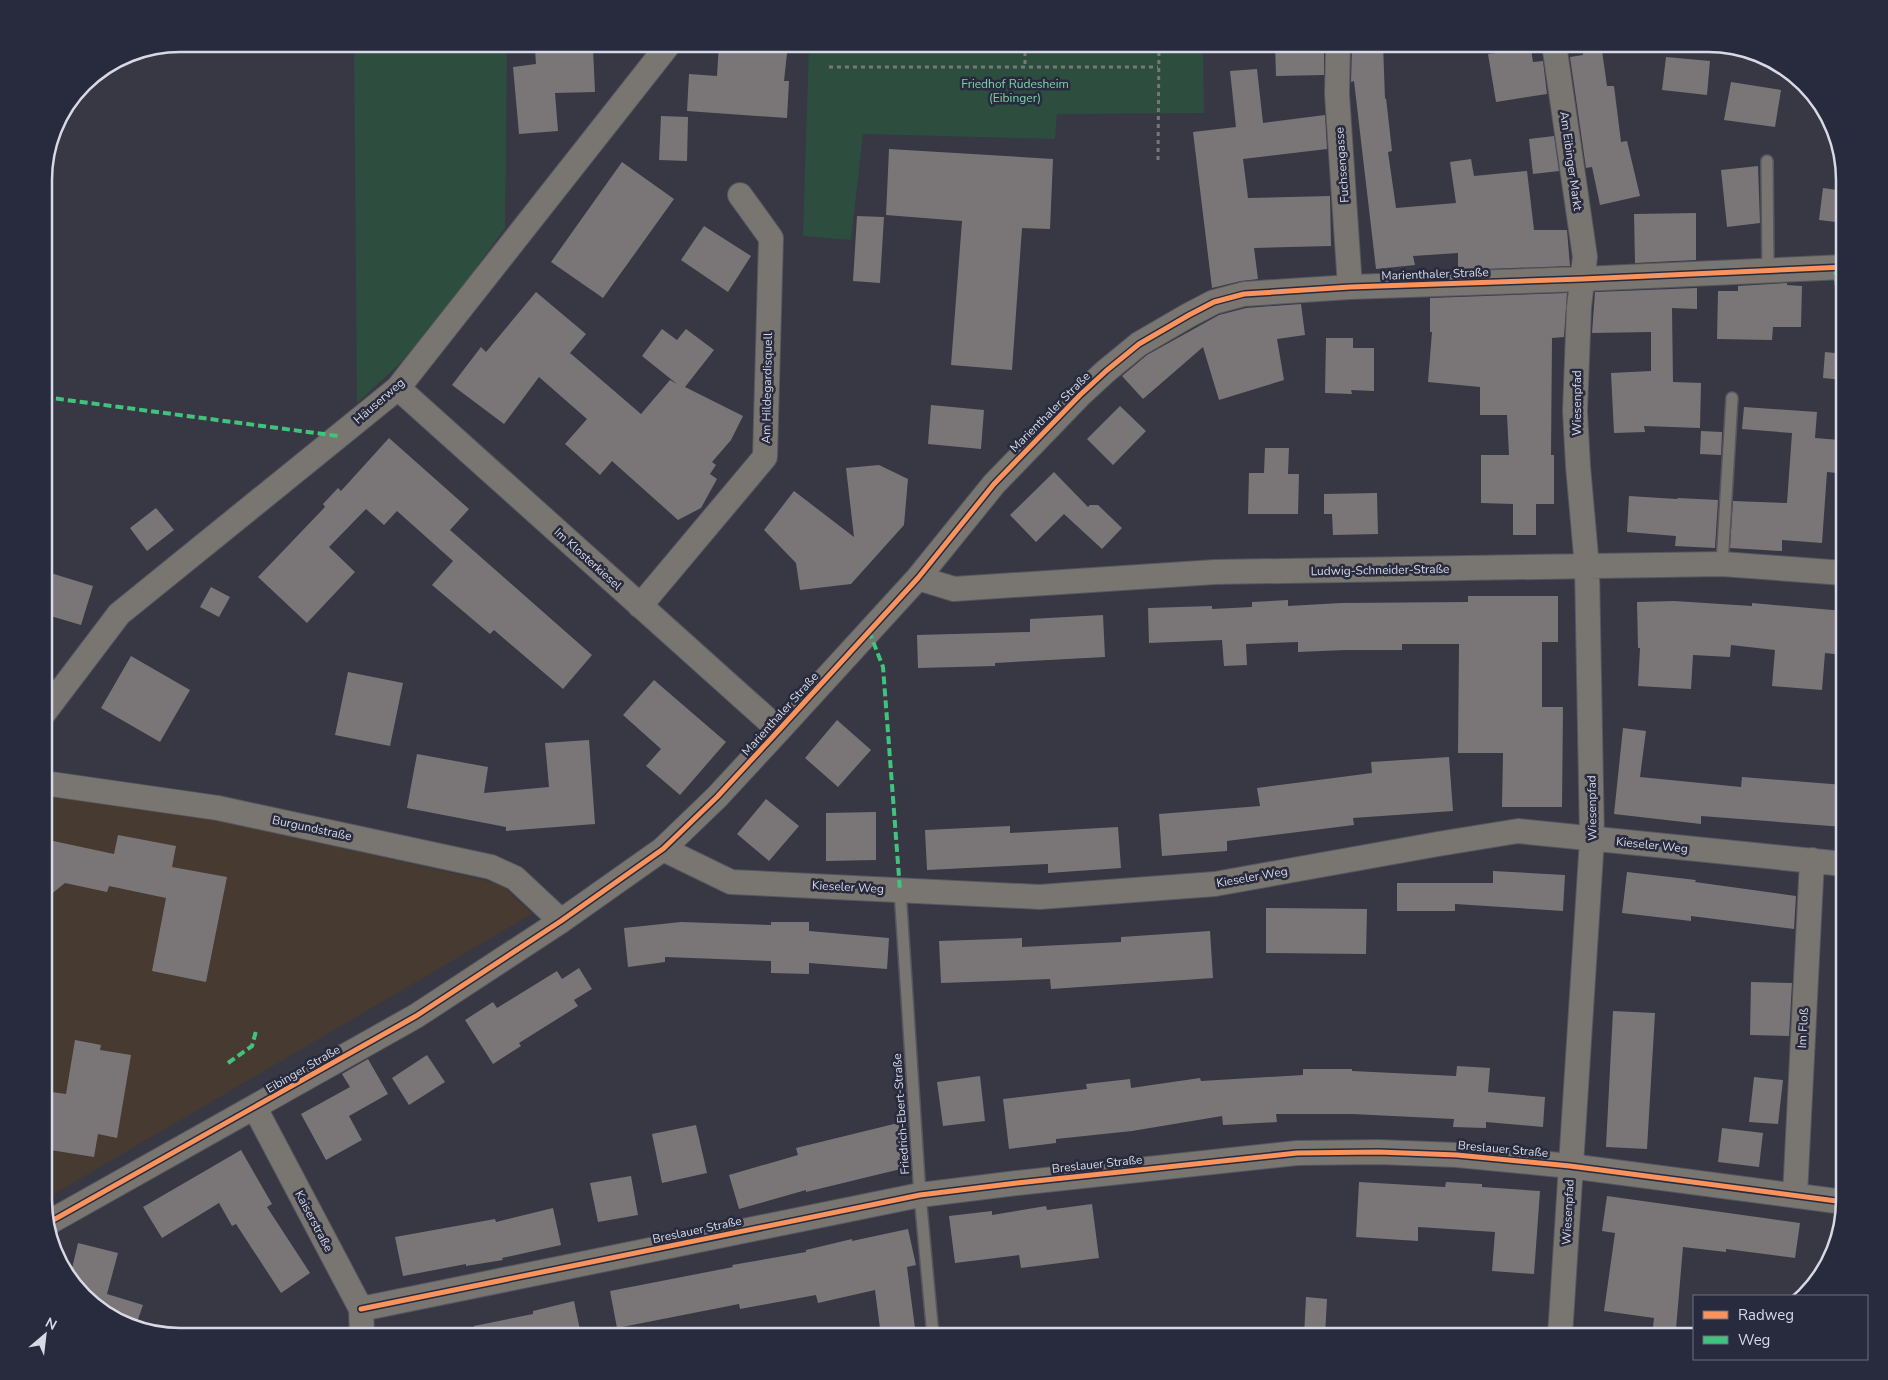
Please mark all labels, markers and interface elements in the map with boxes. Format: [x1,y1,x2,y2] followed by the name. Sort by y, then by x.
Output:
[961,76,1069,106] park label: Friedhof Rüdesheim (Eibinger)
[1556,110,1586,213] street label: Am Eibinger Markt
[1331,127,1353,203] street label: Fuchsengasse
[1381,264,1489,284] street label: Marienthaler Straße
[758,332,776,444] street label: Am Hildegardisquell
[1006,368,1094,456] street label: Marienthaler Straße
[1569,370,1585,436] street label: Wiesenpfad
[350,374,408,428] street label: Häuserweg
[551,524,625,594] street label: Im Klosterkiesel
[1310,561,1450,579] street label: Ludwig-Schneider-Straße
[738,669,822,759] street label: Marienthaler Straße
[1583,775,1601,841] street label: Wiesenpfad
[271,812,353,844] street label: Burgundstraße
[1615,833,1689,857] street label: Kieseler Weg
[1215,863,1289,891] street label: Kieseler Weg
[812,877,884,897] street label: Kieseler Weg
[1794,1007,1812,1049] street label: Im Floß
[263,1041,343,1097] street label: Eibinger Straße
[889,1053,913,1175] street label: Friedrich-Ebert-Straße
[1457,1137,1549,1161] street label: Breslauer Straße
[1051,1151,1143,1177] street label: Breslauer Straße
[1558,1179,1578,1245] street label: Wiesenpfad
[291,1188,337,1254] street label: Kaiserstraße
[651,1213,743,1247] street label: Breslauer Straße
[1693,1295,1868,1360] legend
[1738,1305,1794,1325] text: Radweg
[20,1310,70,1360] north arrow
[42,1313,60,1335] text: N
[1738,1330,1770,1350] text: Weg

